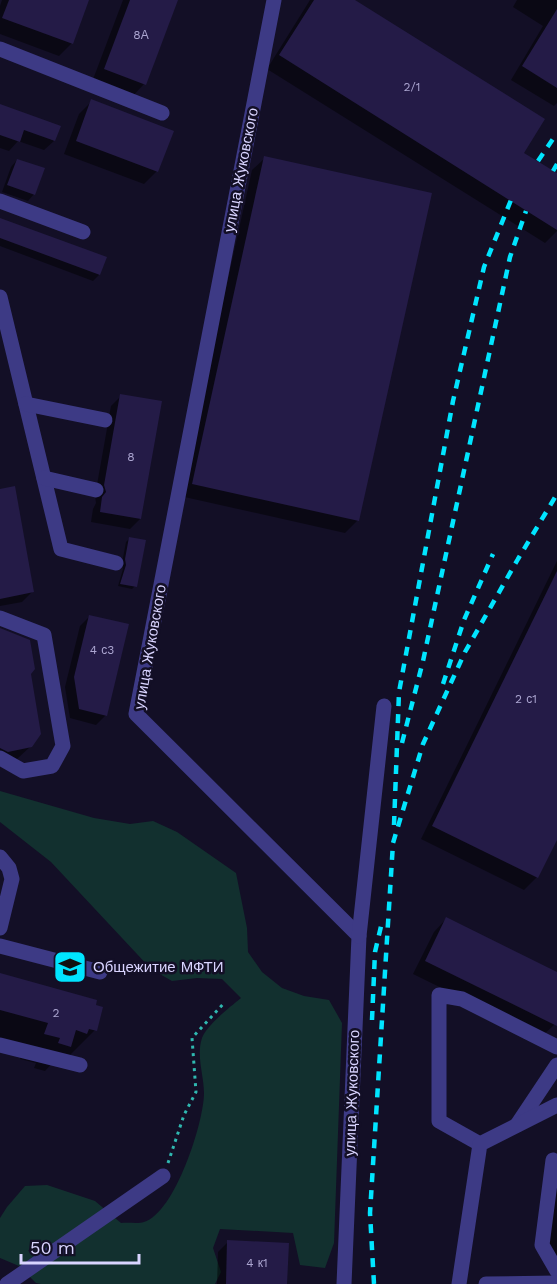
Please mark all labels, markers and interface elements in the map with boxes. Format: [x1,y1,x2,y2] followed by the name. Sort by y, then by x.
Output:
[133,28,149,42] house number: 8А
[404,80,420,94] house number: 2/1
[220,106,262,234] street label: улица Жуковского
[127,450,135,464] house number: 8
[130,583,170,711] street label: улица Жуковского
[90,643,114,657] house number: 4 с3
[515,692,537,706] house number: 2 с1
[52,949,88,985] school or university icon: Общежитие МФТИ
[93,958,224,976] place label: Общежитие МФТИ
[53,1006,60,1020] house number: 2
[341,1029,363,1157] street label: улица Жуковского
[21,1227,140,1265] scale bar
[30,1237,75,1258] text: 50 m
[246,1256,268,1270] house number: 4 к1

